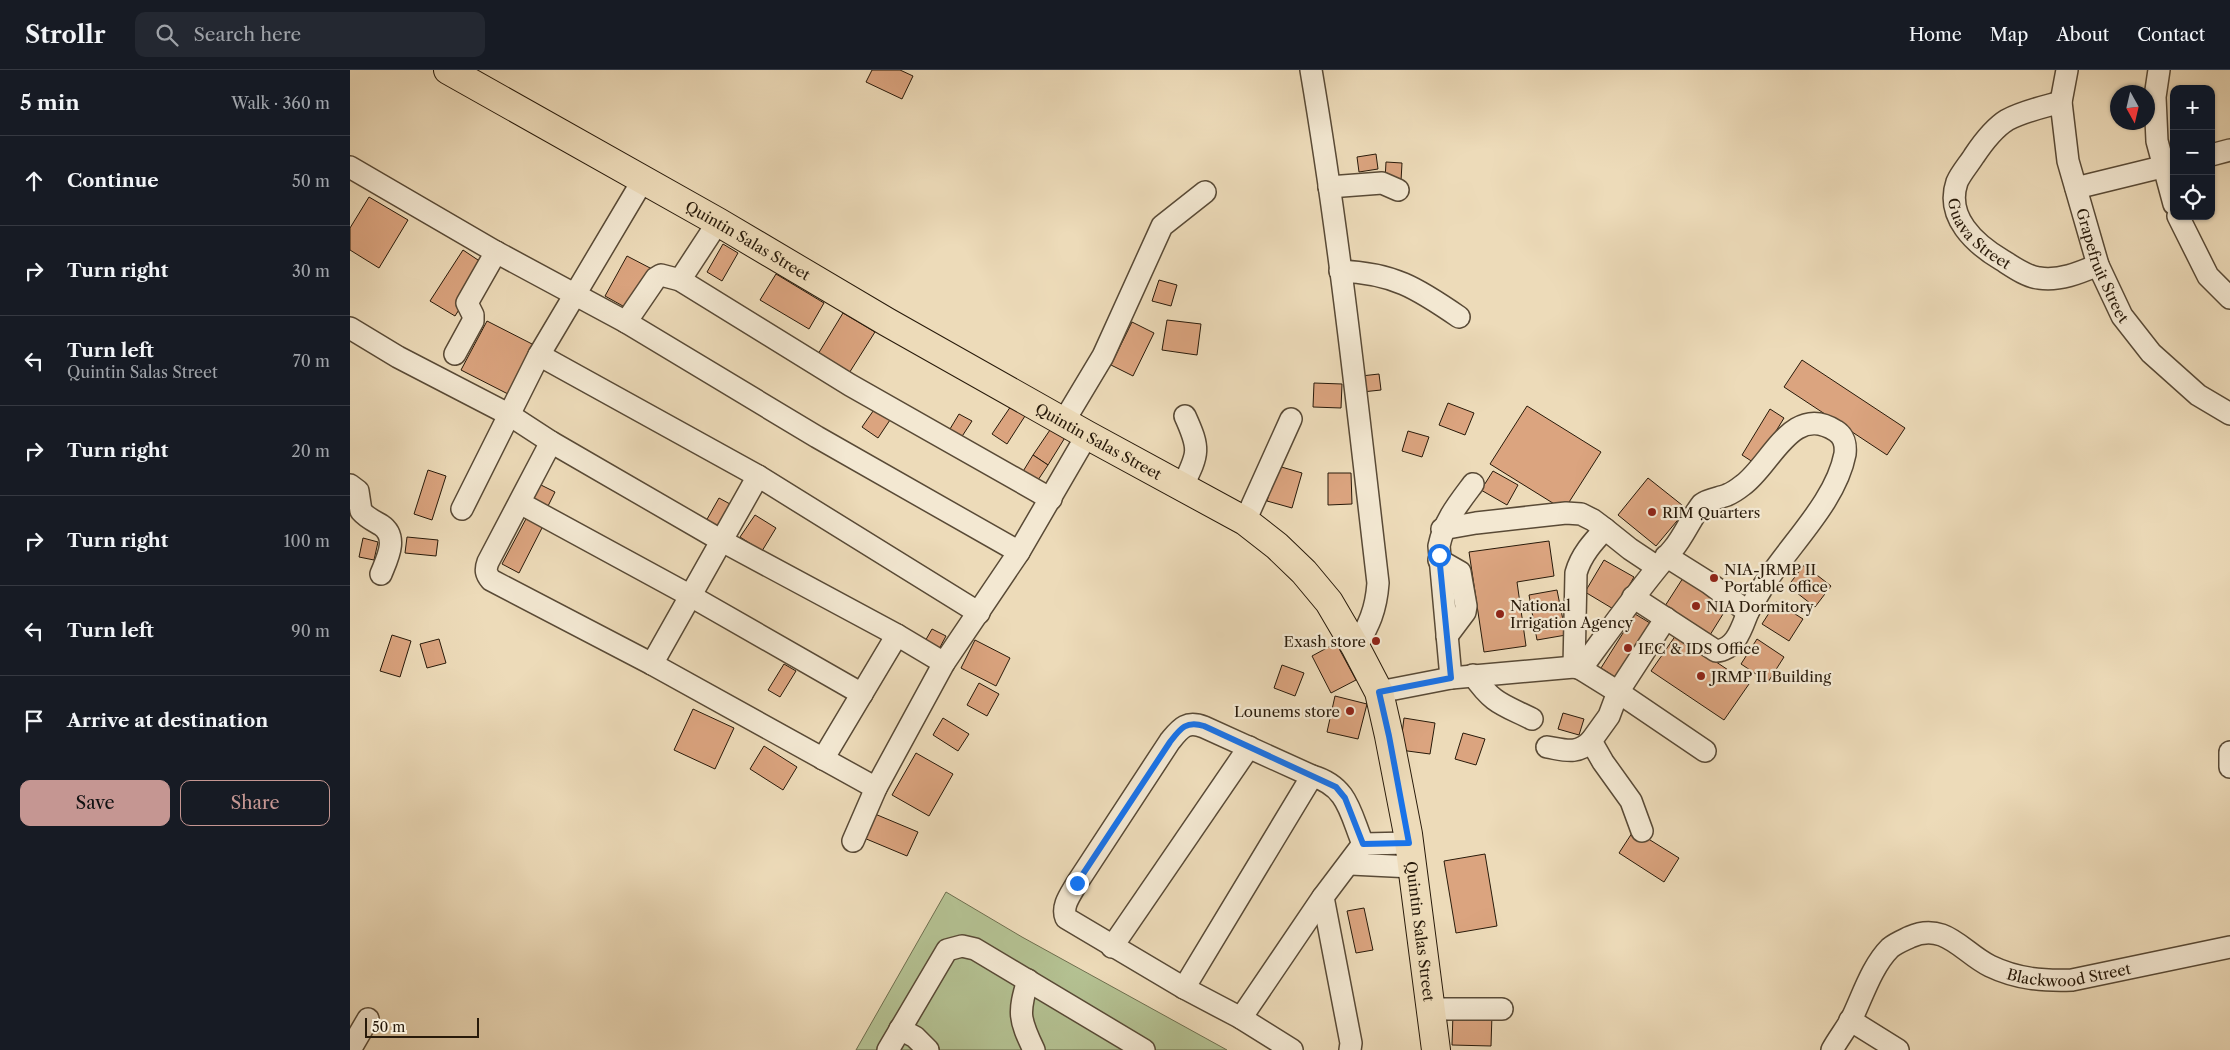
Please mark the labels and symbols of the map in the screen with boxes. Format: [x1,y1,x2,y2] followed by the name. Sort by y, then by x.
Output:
[2110,85,2155,130] north arrow
[682,196,814,284] street label: Quintin Salas Street
[1944,197,2015,273] street label: Guava Street
[2073,206,2134,327] street label: Grapefruit Street
[1032,398,1166,484] street label: Quintin Salas Street
[1662,503,1760,522] place label: RIM Quarters
[1646,506,1658,518] marker: RIM Quarters
[1428,544,1451,567] route start
[1724,560,1828,596] place label: NIA-JRMP II Portable office
[1708,572,1720,584] marker: NIA-JRMP II Portable office
[1510,596,1634,632] place label: National Irrigation Agency
[1706,597,1815,616] place label: NIA Dormitory
[1690,600,1702,612] marker: NIA Dormitory
[1494,608,1506,620] marker: National Irrigation Agency
[1284,632,1366,651] place label: Exash store
[1370,635,1382,647] marker: Exash store
[1638,639,1760,658] place label: IEC & IDS Office
[1622,642,1634,654] marker: IEC & IDS Office
[1709,667,1831,686] place label: JRMP II Building
[1695,670,1707,682] marker: JRMP II Building
[1234,702,1340,721] place label: Lounems store
[1344,705,1356,717] marker: Lounems store
[1402,860,1439,1003] street label: Quintin Salas Street
[1066,872,1089,895] route end
[2005,958,2133,990] street label: Blackwood Street
[365,1015,479,1038] scale bar

